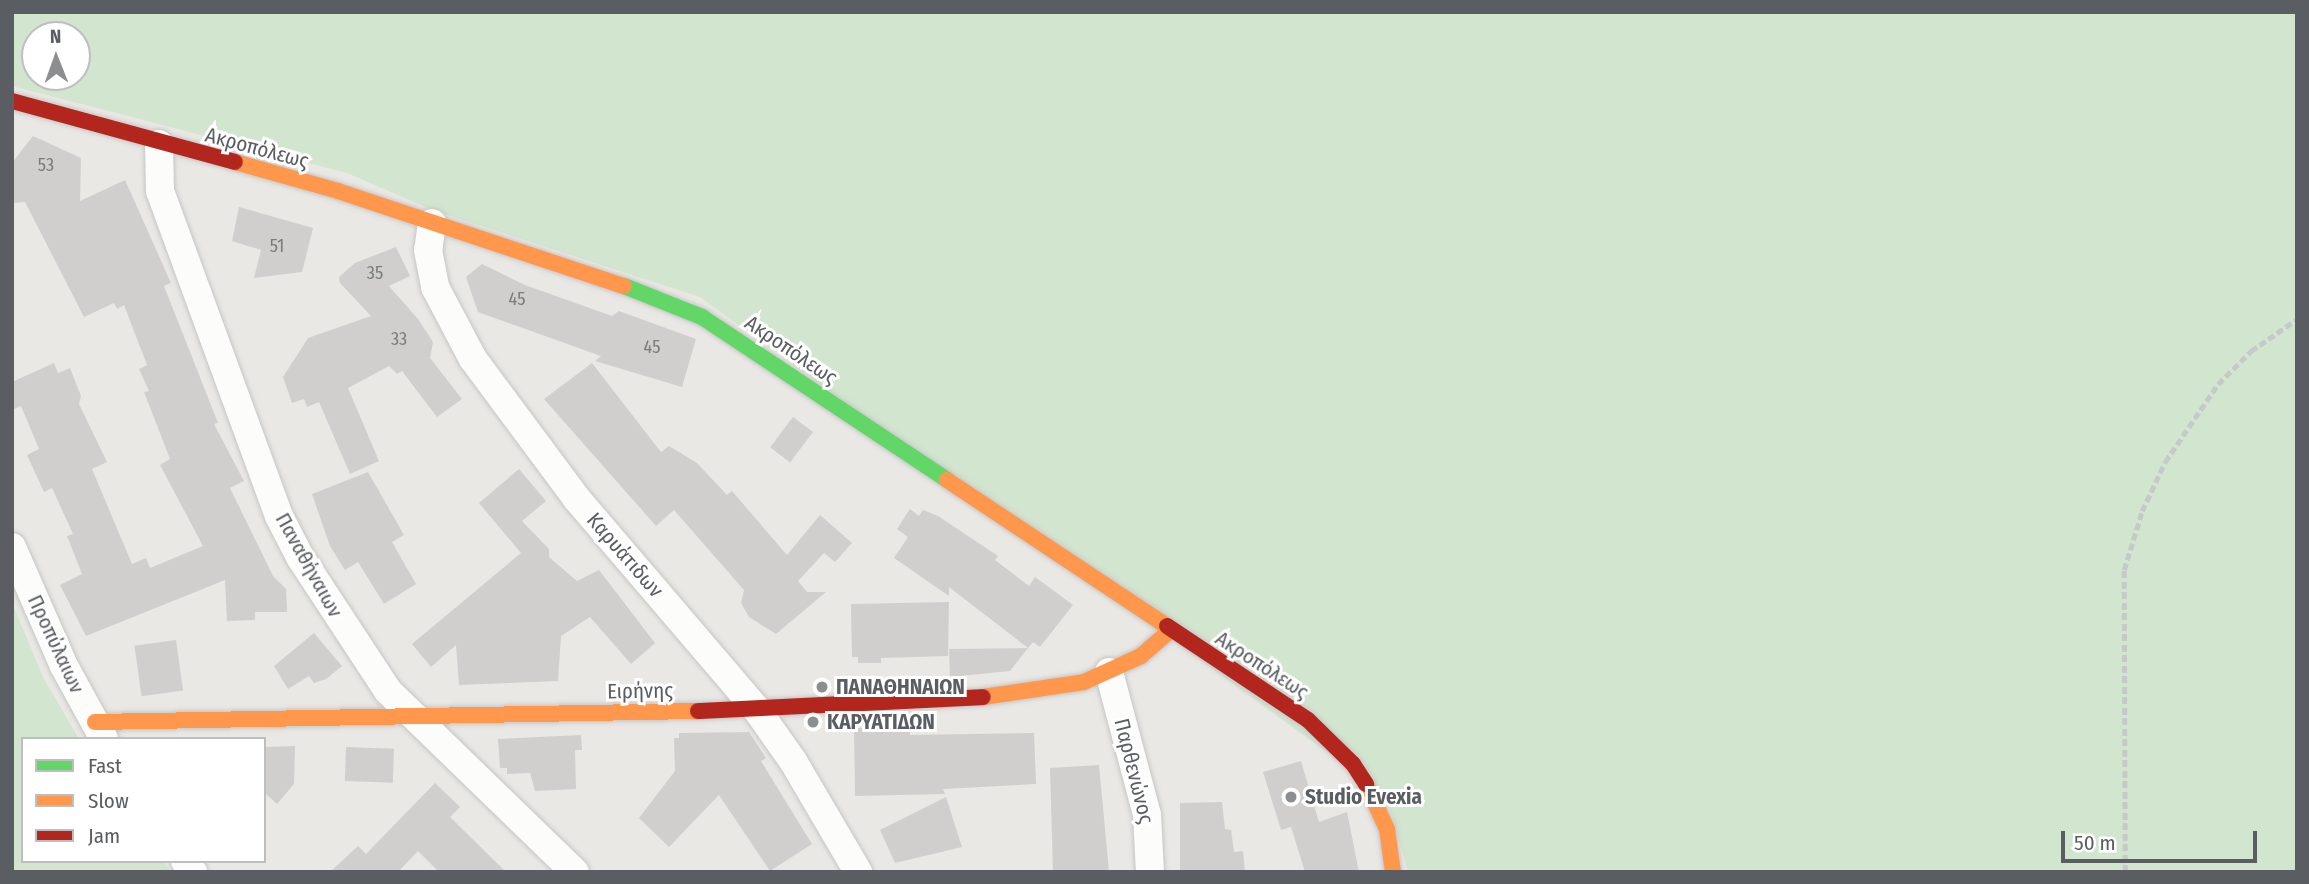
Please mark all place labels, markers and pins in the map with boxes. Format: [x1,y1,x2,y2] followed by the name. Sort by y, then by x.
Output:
[836,674,965,700] place label: ΠΑΝΑΘΗΝΑΙΩΝ
[814,679,830,695] marker: ΠΑΝΑΘΗΝΑΙΩΝ
[827,709,935,735] place label: ΚΑΡΥΑΤΙΔΩΝ
[805,714,821,730] marker: ΚΑΡΥΑΤΙΔΩΝ
[1305,784,1422,810] place label: Studio Evexia
[1283,789,1299,805] marker: Studio Evexia

